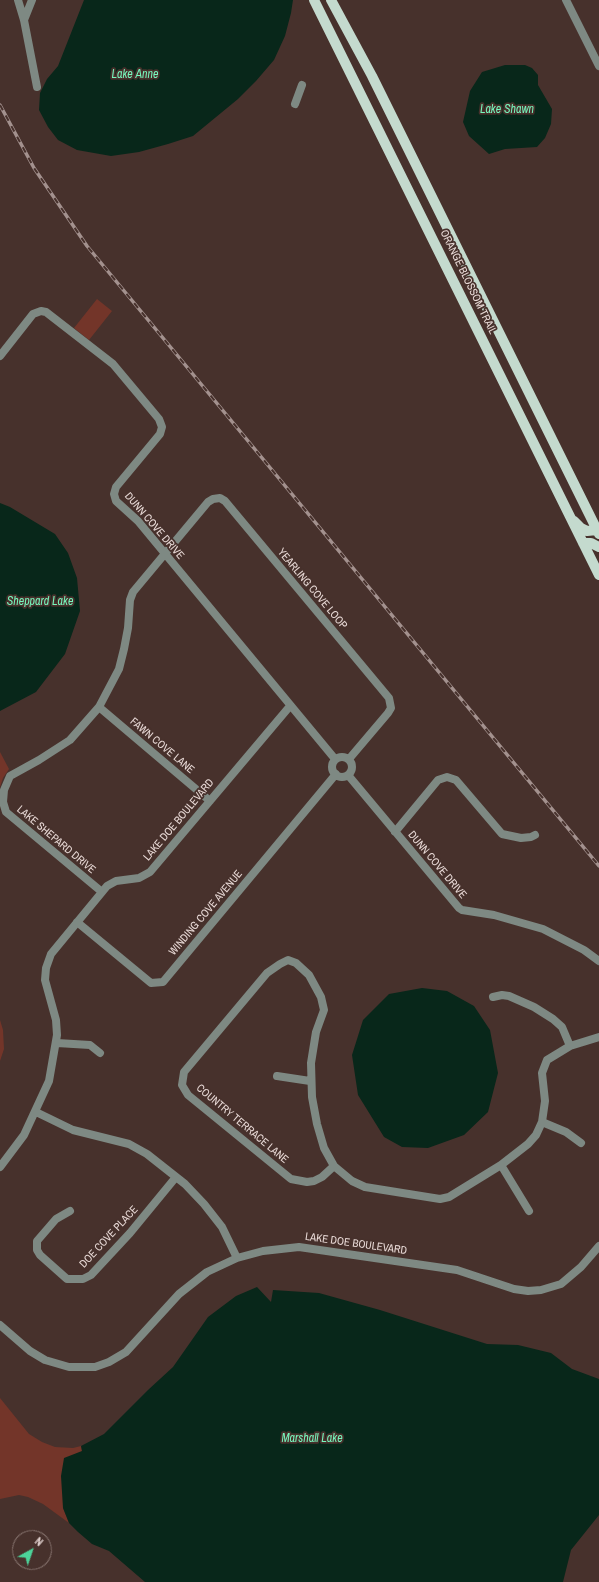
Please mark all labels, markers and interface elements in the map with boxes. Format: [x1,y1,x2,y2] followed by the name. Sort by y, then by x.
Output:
[111,68,159,82] water label: Lake Anne
[480,103,534,117] water label: Lake Shawn
[437,228,499,336] street label: ORANGE BLOSSOM TRAIL
[121,490,187,562] street label: DUNN COVE DRIVE
[274,546,350,632] street label: YEARLING COVE LOOP
[7,595,73,609] water label: Sheppard Lake
[127,715,197,777] street label: FAWN COVE LANE
[141,776,217,864] street label: LAKE DOE BOULEVARD
[14,803,98,877] street label: LAKE SHEPARD DRIVE
[405,829,469,901] street label: DUNN COVE DRIVE
[167,868,245,958] street label: WINDING COVE AVENUE
[193,1082,291,1166] street label: COUNTRY TERRACE LANE
[77,1203,141,1271] street label: DOE COVE PLACE
[304,1230,408,1258] street label: LAKE DOE BOULEVARD
[281,1432,343,1446] water label: Marshall Lake
[12,1530,52,1570] north arrow
[32,1534,46,1549] text: N

